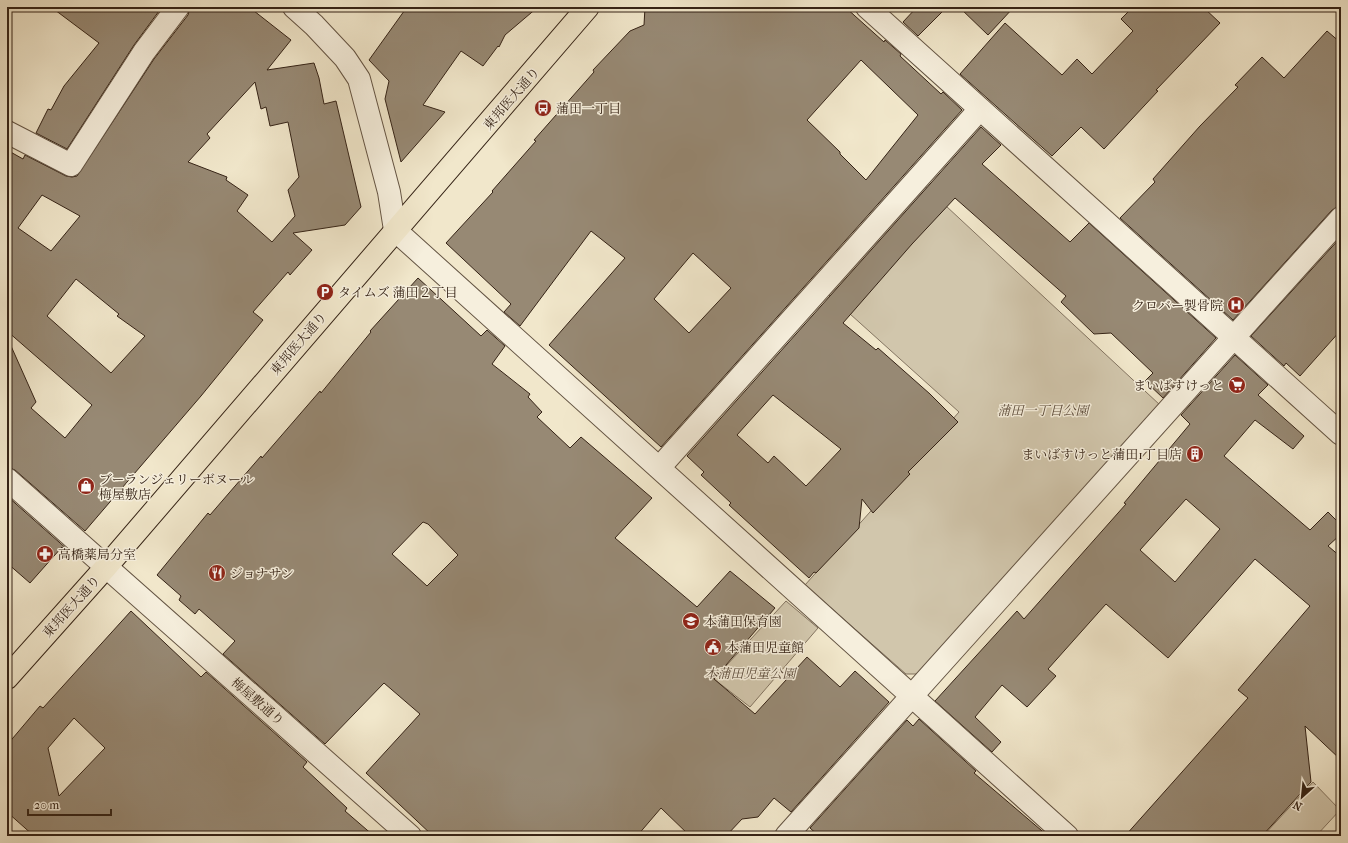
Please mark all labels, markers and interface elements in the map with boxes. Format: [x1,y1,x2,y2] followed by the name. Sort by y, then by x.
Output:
[480,64,543,133] street label: 東邦医大通り
[533,98,553,118] bus stop icon: 蒲田一丁目
[556,101,621,116] place label: 蒲田一丁目
[315,282,335,302] parking icon: タイムズ 蒲田２丁目
[338,285,458,300] place label: タイムズ 蒲田２丁目
[1226,295,1246,315] hospital icon: クロバー製骨院
[1132,298,1223,313] place label: クロバー製骨院
[267,309,330,378] street label: 東邦医大通り
[1227,375,1247,395] supermarket icon: まいばすけっと
[1133,378,1224,393] place label: まいばすけっと
[997,403,1090,418] park label: 蒲田一丁目公園
[1185,444,1205,464] building icon: まいばすけっと蒲田1丁目店
[1021,447,1182,462] place label: まいばすけっと蒲田1丁目店
[99,472,254,502] place label: ブーランジェリーボヌール 梅屋敷店
[76,476,96,496] shop icon: ブーランジェリーボヌール 梅屋敷店
[35,544,55,564] pharmacy icon: 高橋薬局分室
[58,547,136,562] place label: 高橋薬局分室
[207,563,227,583] restaurant icon: ジョナサン
[230,566,294,581] place label: ジョナサン
[40,572,103,640] street label: 東邦医大通り
[681,611,701,631] school or university icon: 本蒲田保育園
[704,614,782,629] place label: 本蒲田保育園
[703,637,723,657] public building icon: 本蒲田児童館
[726,640,804,655] place label: 本蒲田児童館
[704,666,797,681] park label: 本蒲田児童公園
[228,674,287,728] street label: 梅屋敷通り
[1282,777,1322,817] north arrow
[28,791,111,817] scale bar
[1290,797,1304,813] text: N
[34,798,59,812] text: 20 m

